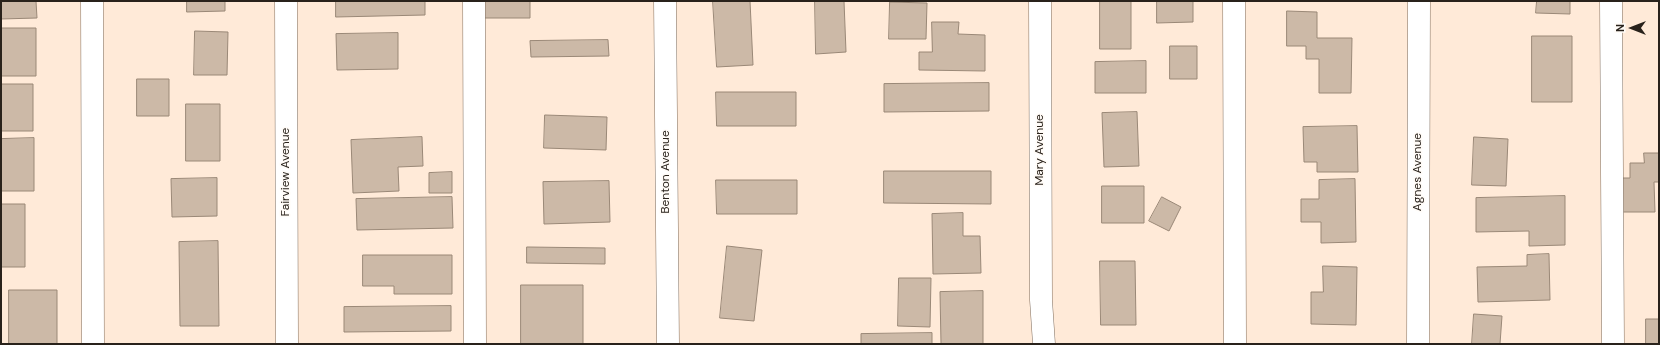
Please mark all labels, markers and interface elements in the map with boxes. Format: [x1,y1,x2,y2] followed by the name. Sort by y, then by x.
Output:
[1612,8,1652,48] north arrow
[1613,24,1627,32] text: N
[1033,114,1047,186] street label: Mary Avenue
[279,128,293,216] street label: Fairview Avenue
[659,130,673,214] street label: Benton Avenue
[1411,133,1425,211] street label: Agnes Avenue

